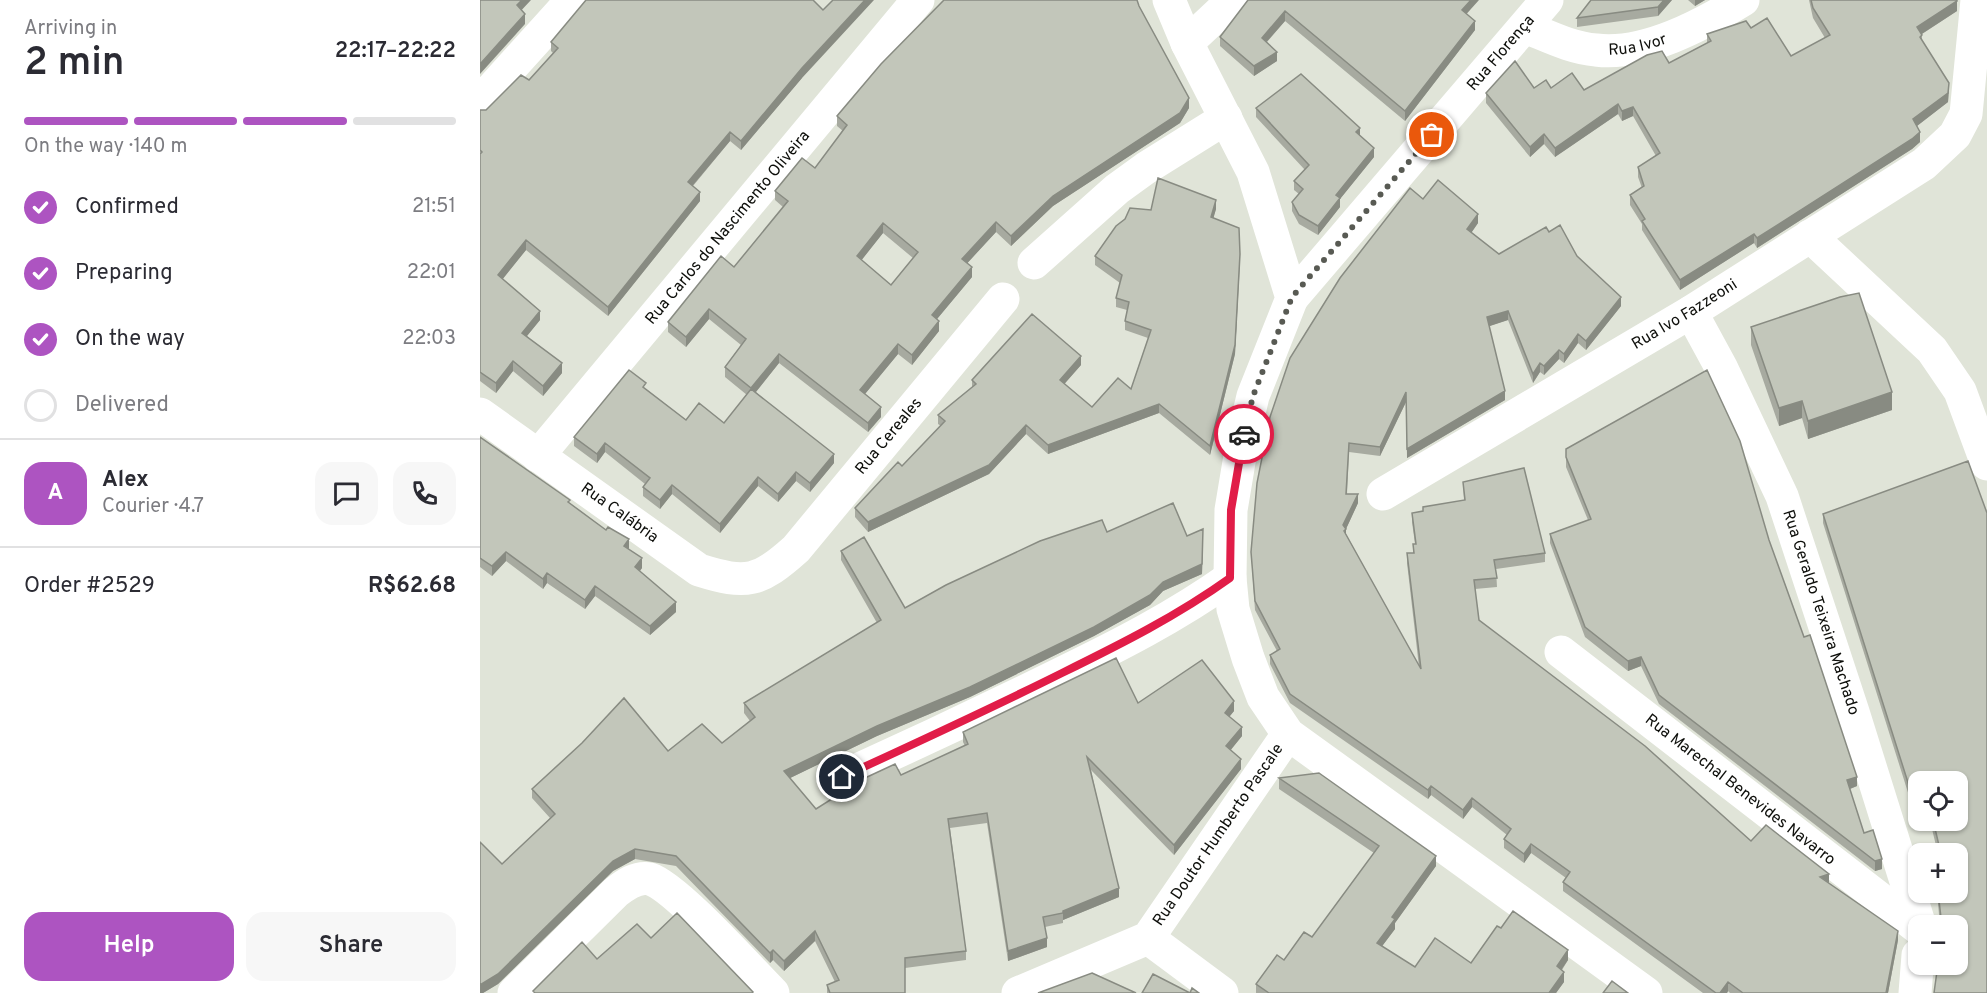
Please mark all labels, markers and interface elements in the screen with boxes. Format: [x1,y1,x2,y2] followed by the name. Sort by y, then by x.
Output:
[1463,11,1539,96] street label: Rua Florença
[24,16,117,42] text: Arriving in
[1608,30,1670,61] street label: Rua Ivor
[335,38,456,65] text: 22:17–22:22
[24,40,125,89] text: 2 min
[1406,109,1457,160] pin
[1415,118,1448,151] icon: bag
[642,127,815,329] street label: Rua Carlos do Nascimento Oliveira
[24,134,187,160] text: On the way · 140 m
[24,191,57,224] icon: check
[75,194,179,221] text: Confirmed
[412,194,456,220] text: 21:51
[24,257,57,290] icon: check
[75,260,173,287] text: Preparing
[407,260,456,286] text: 22:01
[1628,275,1741,355] street label: Rua Ivo Fazzeoni
[24,323,57,356] icon: check
[75,326,185,353] text: On the way
[402,326,456,352] text: 22:03
[75,392,169,419] text: Delivered
[852,394,927,479] street label: Rua Cereales
[1214,404,1274,464] courier
[1228,418,1261,451] icon: car
[315,462,378,525] button: chat
[393,462,456,525] button: phone
[102,467,149,494] text: Alex
[577,479,662,548] street label: Rua Calábria
[48,480,63,507] text: A
[102,494,204,520] text: Courier · 4.7
[1777,507,1863,718] street label: Rua Geraldo Teixeira Machado
[24,573,155,600] text: Order #2529
[368,573,456,600] text: R$62.68
[1640,710,1839,870] street label: Rua Marechal Benevides Navarro
[1149,740,1288,930] street label: Rua Doutor Humberto Pascale
[816,751,867,802] pin
[825,760,858,793] icon: home
[1908,771,1968,975] map controls
[1908,771,1968,831] button: locate
[1908,843,1968,903] button: +
[24,912,234,981] button: Help
[246,912,456,981] button: Share
[1908,915,1968,975] button: −

